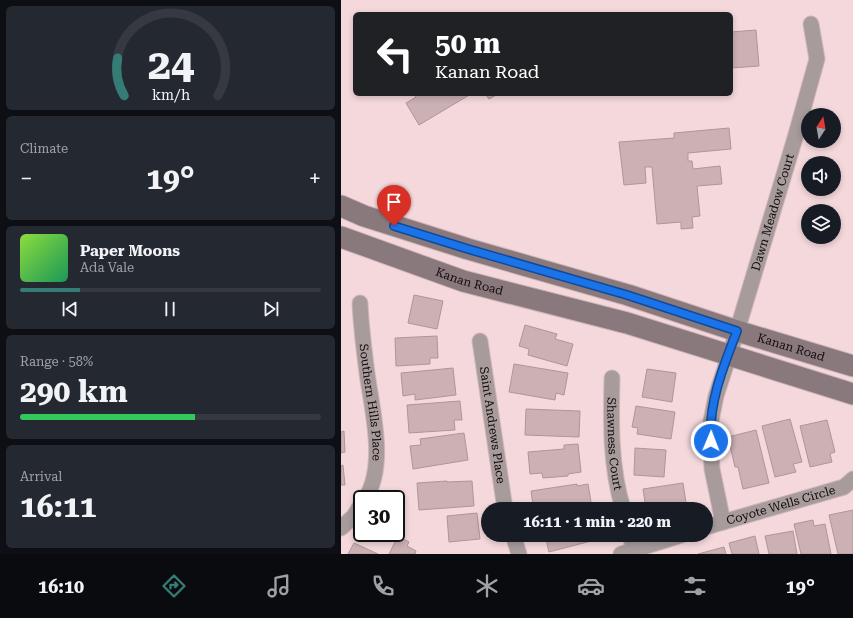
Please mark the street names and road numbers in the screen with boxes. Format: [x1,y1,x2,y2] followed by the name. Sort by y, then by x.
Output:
[748,152,797,273] street label: Dawn Meadow Court
[434,265,505,298] street label: Kanan Road
[756,331,827,364] street label: Kanan Road
[356,343,384,462] street label: Southern Hills Place
[477,366,508,485] street label: Saint Andrews Place
[604,397,625,492] street label: Shawness Court
[725,483,837,528] street label: Coyote Wells Circle

